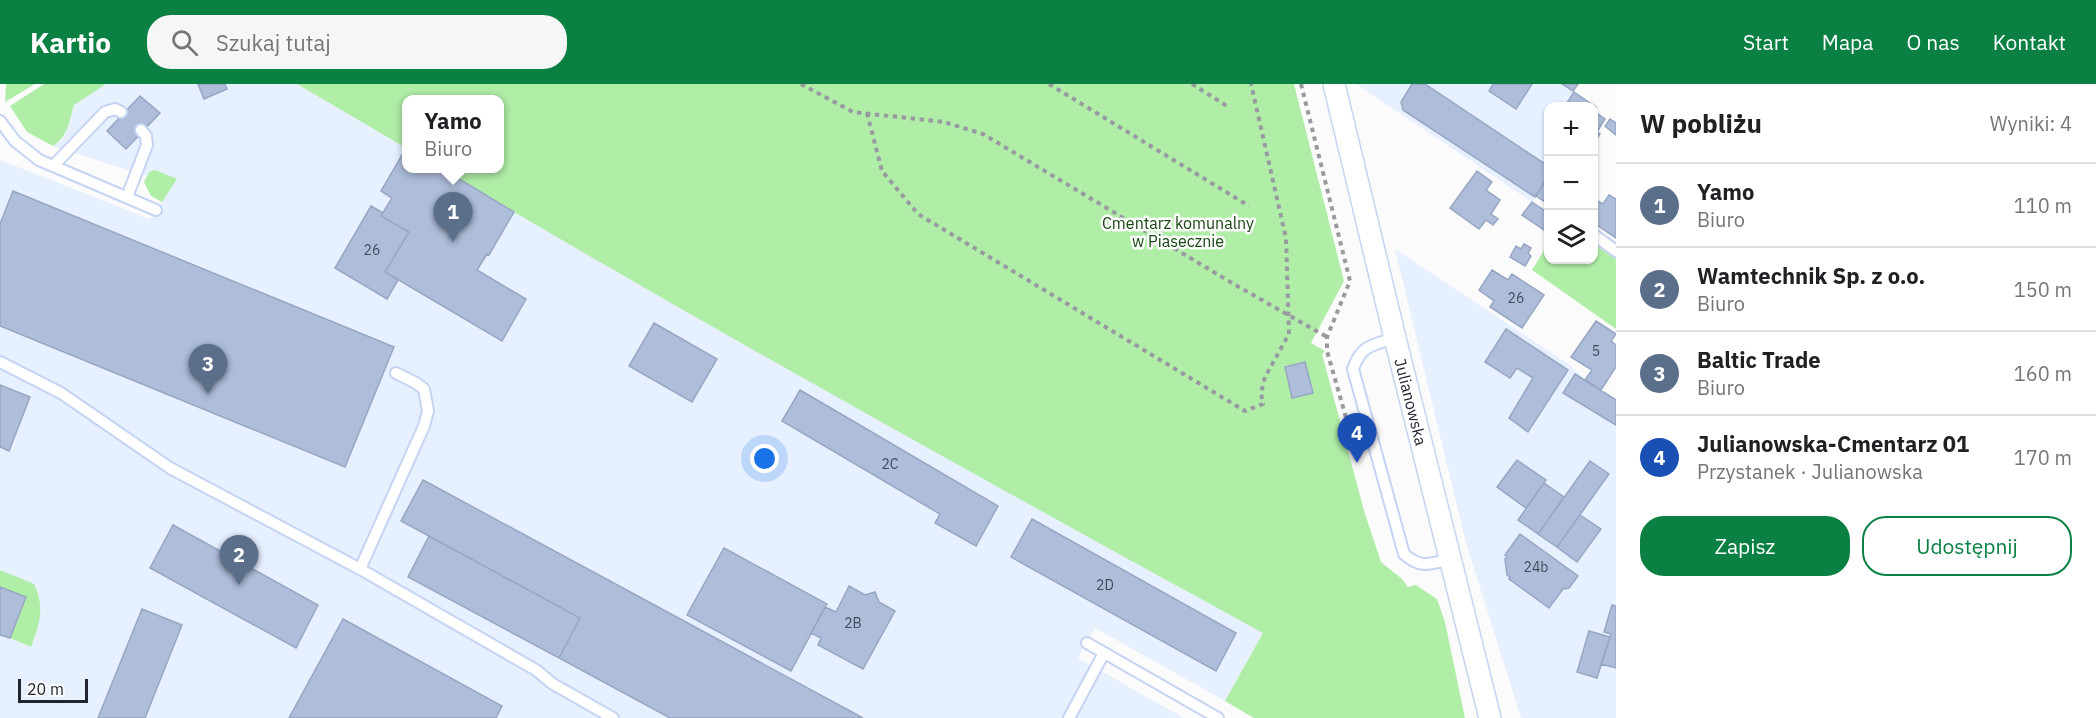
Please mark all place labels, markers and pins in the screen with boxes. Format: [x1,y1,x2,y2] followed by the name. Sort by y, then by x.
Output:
[434,192,472,242] pin: 1
[188,344,228,394] pin: 3
[1338,414,1376,463] pin: 4
[220,536,258,585] pin: 2

